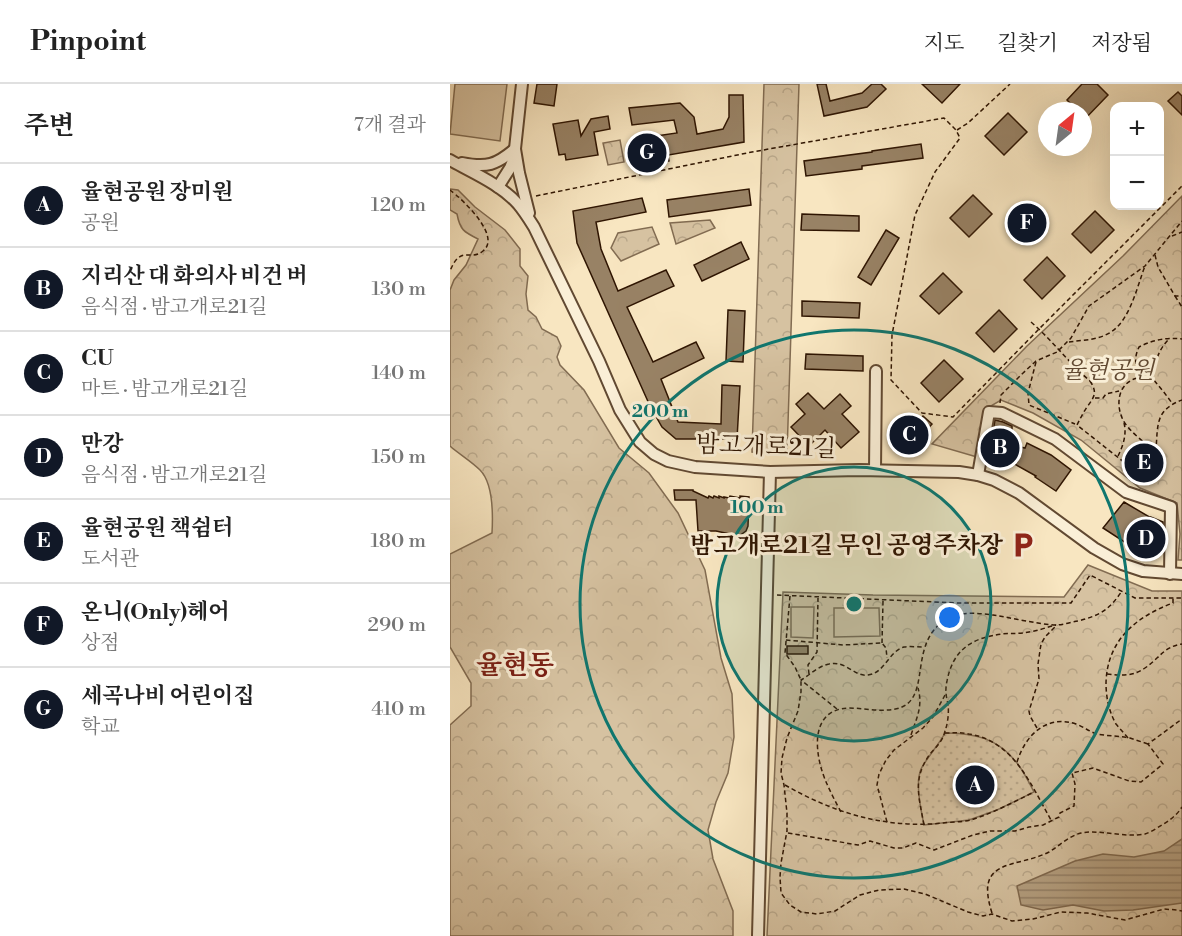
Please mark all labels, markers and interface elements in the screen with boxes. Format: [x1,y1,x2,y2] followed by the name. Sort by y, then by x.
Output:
[30,24,146,59] text: Pinpoint
[924,31,964,57] text: 지도
[997,31,1058,57] text: 길찾기
[1091,31,1152,57] text: 저장됨
[1038,102,1092,156] north arrow
[1110,102,1164,210] map controls
[1110,102,1164,156] button: +
[24,110,74,142] text: 주변
[354,113,426,138] text: 7개 결과
[628,130,666,176] pin: G
[1110,156,1164,210] button: −
[81,179,233,206] text: 율현공원 장미원
[36,193,51,218] text: A
[371,193,426,218] text: 120 m
[1008,200,1046,246] pin: F
[81,211,120,236] text: 공원
[81,263,308,290] text: 지리산 대 화의사 비건 버
[36,277,51,302] text: B
[371,277,426,302] text: 130 m
[81,295,267,320] text: 음식점 · 밤고개로21길
[81,345,114,372] text: CU
[1062,356,1156,386] park label: 율현공원
[36,361,51,386] text: C
[371,361,426,386] text: 140 m
[81,377,248,402] text: 마트 · 밤고개로21길
[632,400,689,423] text: 200 m
[890,412,928,458] pin: C
[980,426,1020,470] pin: B
[695,430,837,464] street label: 밤고개로21길
[81,431,124,458] text: 만강
[1124,440,1164,485] pin: E
[36,445,51,470] text: D
[371,445,426,470] text: 150 m
[81,463,267,488] text: 음식점 · 밤고개로21길
[730,496,784,519] text: 100 m
[81,515,233,542] text: 율현공원 책쉼터
[1126,516,1166,562] pin: D
[37,529,50,554] text: E
[371,529,426,554] text: 180 m
[1008,530,1038,560] parking icon: 밤고개로21길 무인 공영주차장
[690,531,1004,561] place label: 밤고개로21길 무인 공영주차장
[81,547,139,572] text: 도서관
[844,594,864,614] centre of rings
[81,599,229,626] text: 온니(Only)헤어
[935,603,964,632] your location
[36,613,51,638] text: F
[368,613,426,638] text: 290 m
[81,631,120,656] text: 상점
[476,649,554,683] district label: 율현동
[81,683,255,710] text: 세곡나비 어린이집
[36,697,51,722] text: G
[371,697,426,722] text: 410 m
[81,715,120,740] text: 학교
[956,762,994,808] pin: A

